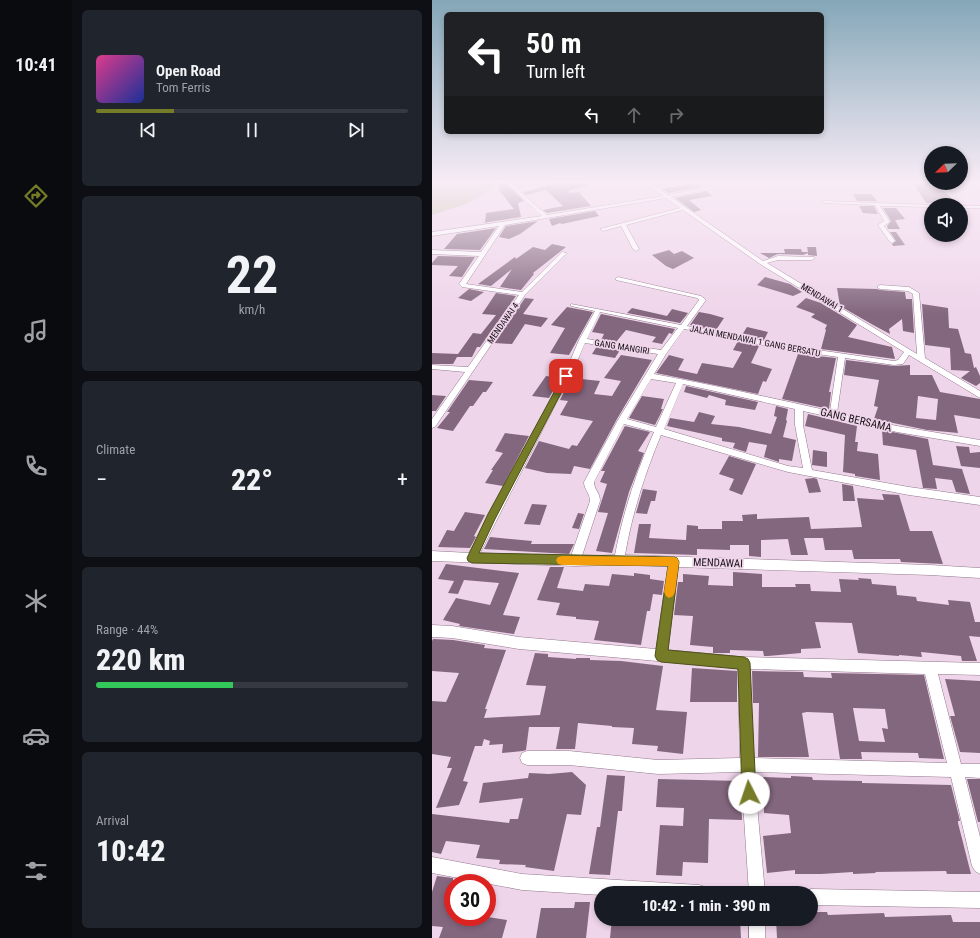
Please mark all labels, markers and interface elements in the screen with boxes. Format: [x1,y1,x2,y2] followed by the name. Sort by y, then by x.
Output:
[526,27,582,60] text: 50 m
[460,28,512,80] icon: left
[15,54,57,75] text: 10:41
[526,61,585,82] text: Turn left
[156,62,221,80] text: Open Road
[156,80,210,95] text: Tom Ferris
[581,104,603,126] icon: left
[623,104,645,126] icon: ahead
[665,104,687,126] icon: right
[137,119,159,141] icon: previous
[241,119,263,141] icon: pause
[345,119,367,141] icon: next
[924,146,968,190] north arrow
[924,146,968,242] map controls
[22,182,50,210] icon: directions
[924,198,968,242] button: sound
[226,245,278,306] text: 22
[799,282,845,314] street label: MENDAWAI 1
[485,300,521,345] street label: MENDAWAI 4
[239,302,265,317] text: km/h
[22,317,50,345] icon: music
[689,323,821,359] street label: JALAN MENDAWAI 1 GANG BERSATU
[594,338,650,356] street label: GANG MANGIRI
[549,359,583,393] pin
[555,365,577,387] icon: arrive
[819,405,894,435] street label: GANG BERSAMA
[96,442,135,457] text: Climate
[22,452,50,480] icon: phone
[231,462,273,497] text: 22°
[96,467,107,492] text: −
[397,467,408,492] text: +
[693,556,743,570] street label: MENDAWAI
[22,587,50,615] icon: climate
[96,622,158,637] text: Range · 44%
[96,642,185,677] text: 220 km
[22,722,50,750] icon: car
[728,772,770,814] position arrow
[96,813,129,828] text: Arrival
[96,833,165,868] text: 10:42
[22,857,50,885] icon: filters
[444,874,496,926] speed limit sign: 30
[642,897,770,915] text: 10:42 · 1 min · 390 m

